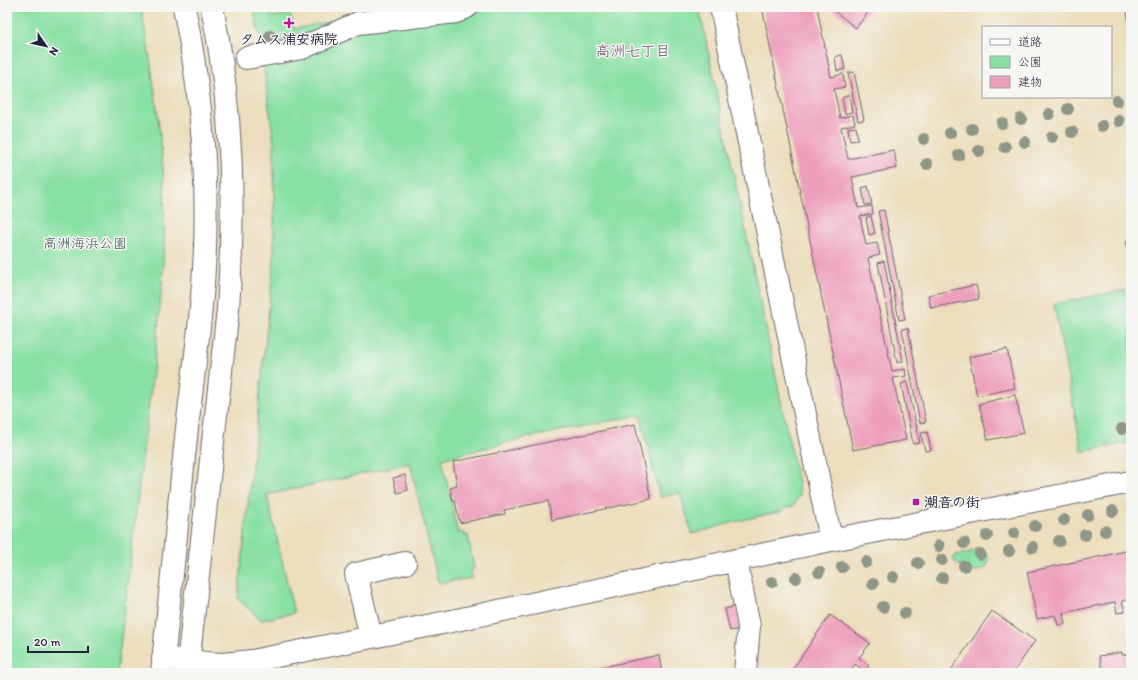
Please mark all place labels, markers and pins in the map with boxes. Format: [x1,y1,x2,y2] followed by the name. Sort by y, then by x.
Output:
[283,17,295,29] marker: タムス浦安病院
[240,31,338,48] place label: タムス浦安病院
[924,494,980,511] place label: 潮音の街
[911,497,921,507] marker: 潮音の街

